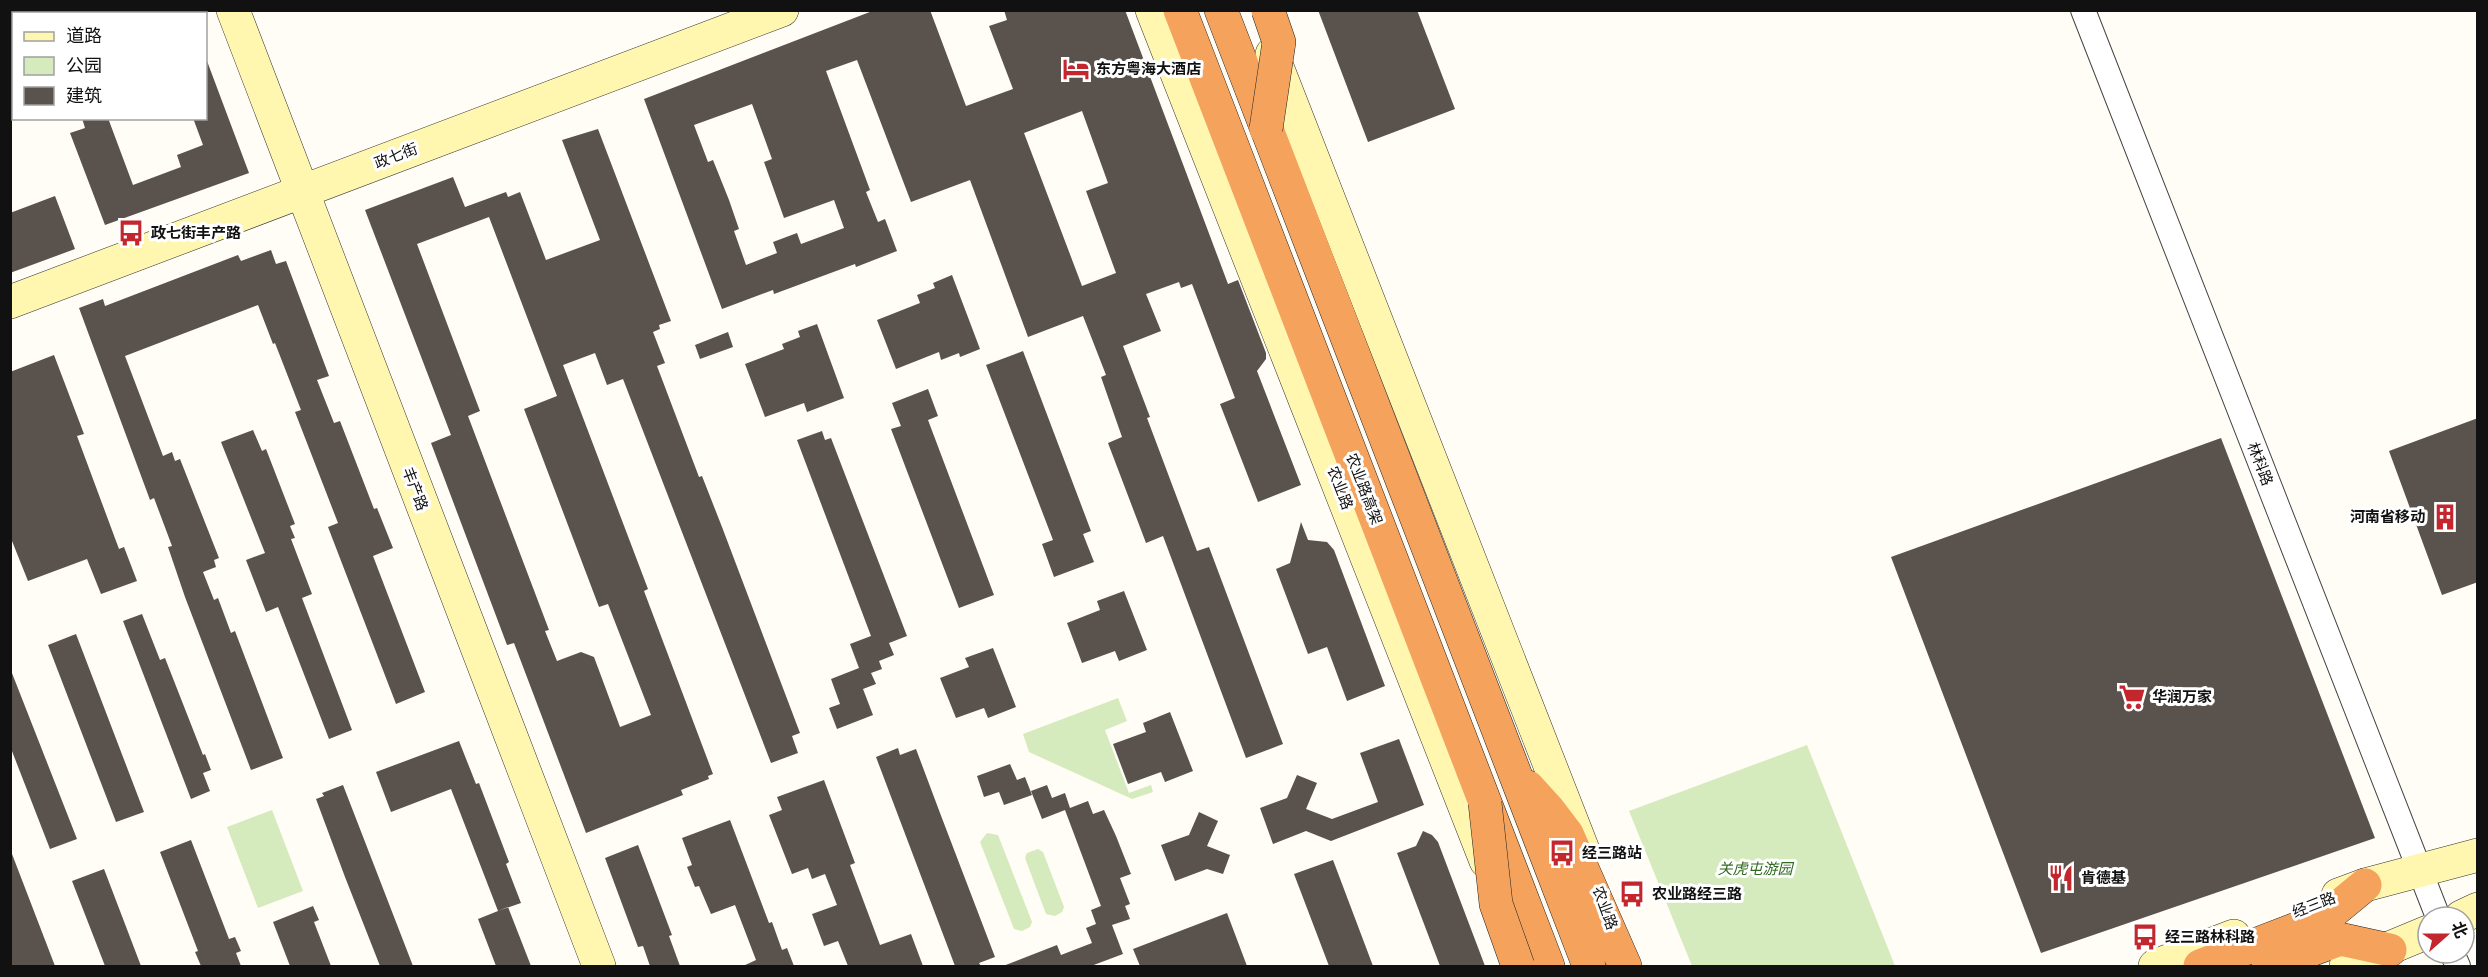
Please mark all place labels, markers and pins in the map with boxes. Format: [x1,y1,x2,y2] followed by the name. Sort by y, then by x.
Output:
[1061,54,1091,84] hotel icon: 东方粤海大酒店
[1096,60,1201,78] place label: 东方粤海大酒店
[116,218,146,248] bus stop icon: 政七街丰产路
[151,224,241,242] place label: 政七街丰产路
[2430,502,2460,532] building icon: 河南省移动
[2350,508,2425,526] place label: 河南省移动
[2117,682,2147,712] supermarket icon: 华润万家
[2152,688,2212,706] place label: 华润万家
[1547,838,1577,868] bus stop icon: 经三路站
[1582,844,1642,862] place label: 经三路站
[2046,863,2076,893] restaurant icon: 肯德基
[2081,869,2126,887] place label: 肯德基
[1617,879,1647,909] bus stop icon: 农业路经三路
[1652,885,1742,903] place label: 农业路经三路
[2130,922,2160,952] bus stop icon: 经三路林科路
[2165,928,2255,946] place label: 经三路林科路

